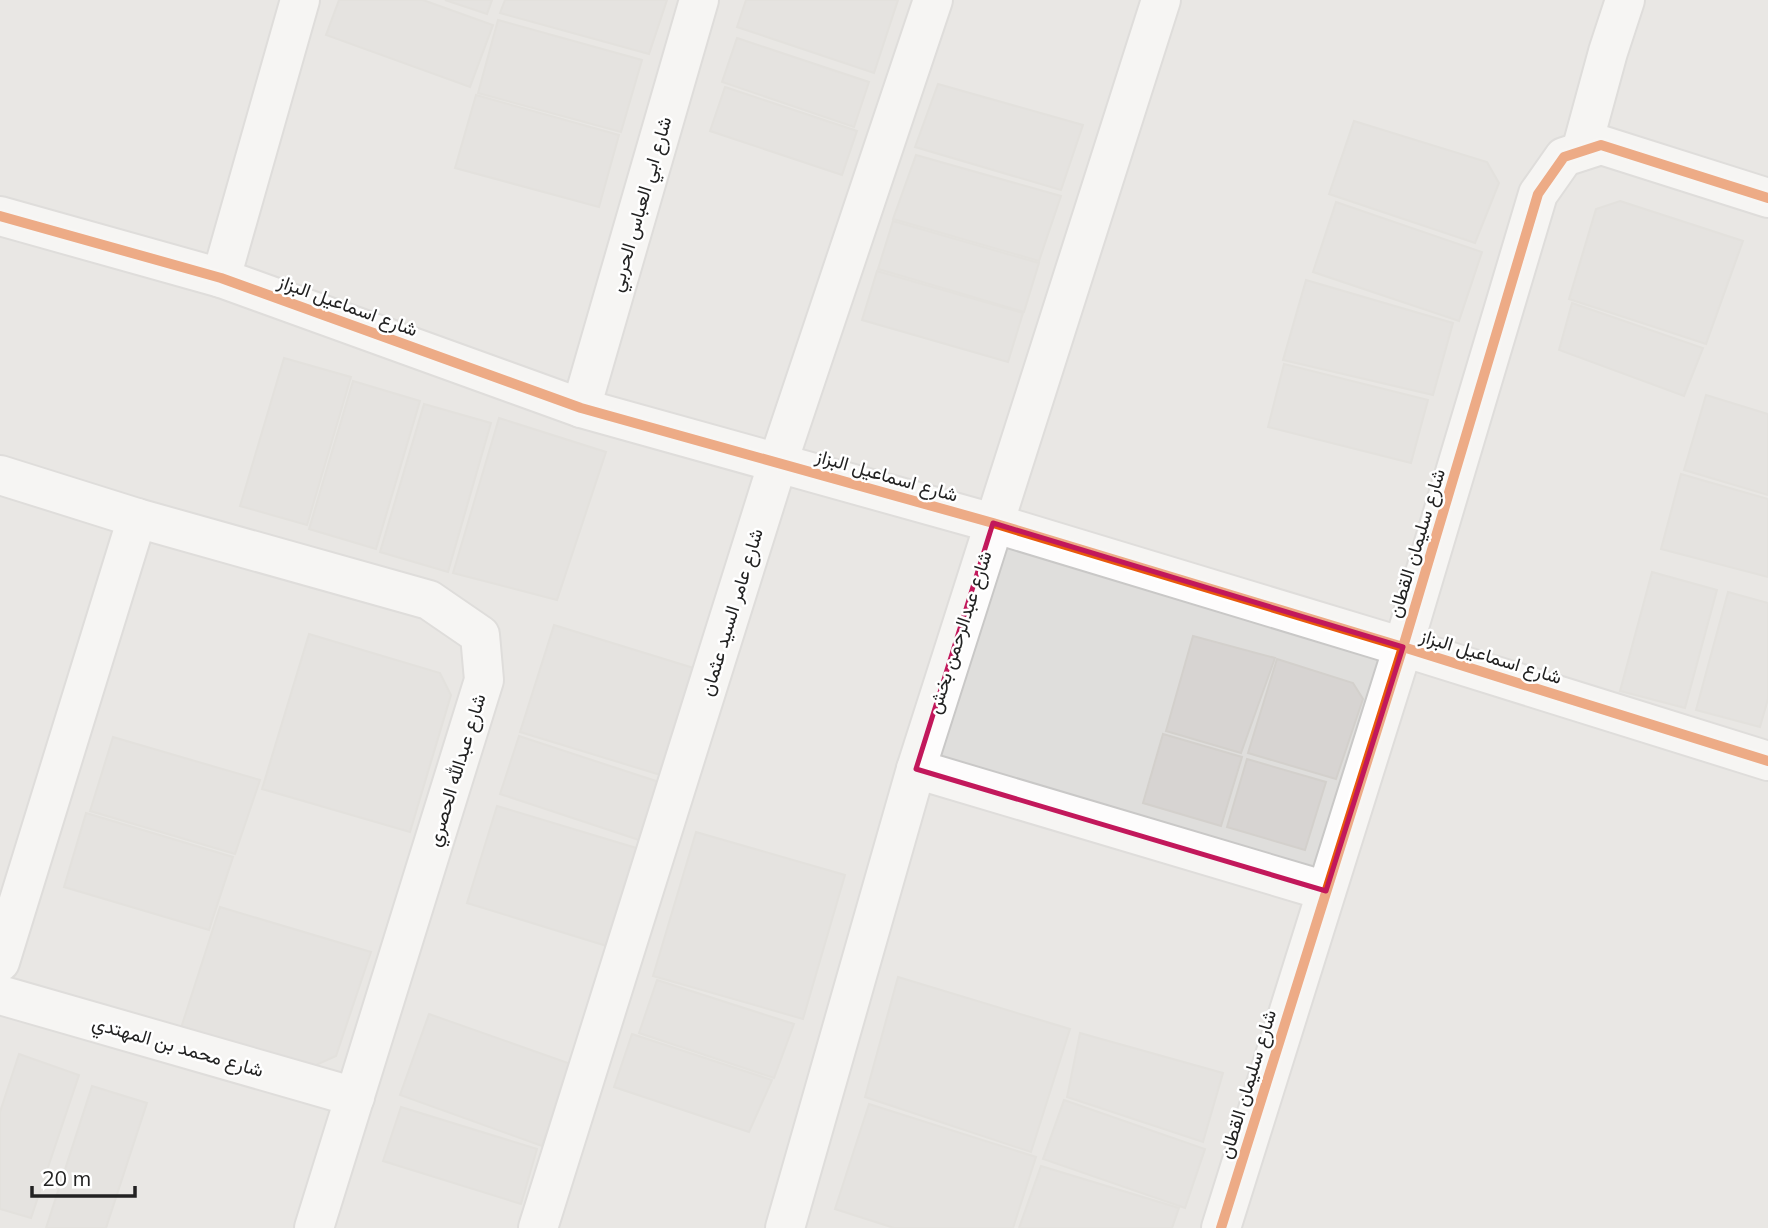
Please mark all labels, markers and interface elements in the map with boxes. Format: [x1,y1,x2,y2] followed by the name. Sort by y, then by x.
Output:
[603,114,680,296] street label: شارع ابي العباس الحربي
[274,268,421,342] street label: شارع اسماعيل البزاز
[812,443,961,508] street label: شارع اسماعيل البزاز
[1382,465,1451,621] street label: شارع سليمان القطان
[694,525,769,699] street label: شارع عامر السيد عثمان
[921,548,998,717] street label: شارع عبدالرحمن بخش
[1416,623,1565,690] street label: شارع اسماعيل البزاز
[421,691,494,850] street label: شارع عبدالله الحصري
[1213,1006,1282,1162] street label: شارع سليمان القطان
[89,1010,266,1086] street label: شارع محمد بن المهتدي
[32,1154,135,1198] scale bar
[42,1165,91,1191] text: 20 m

